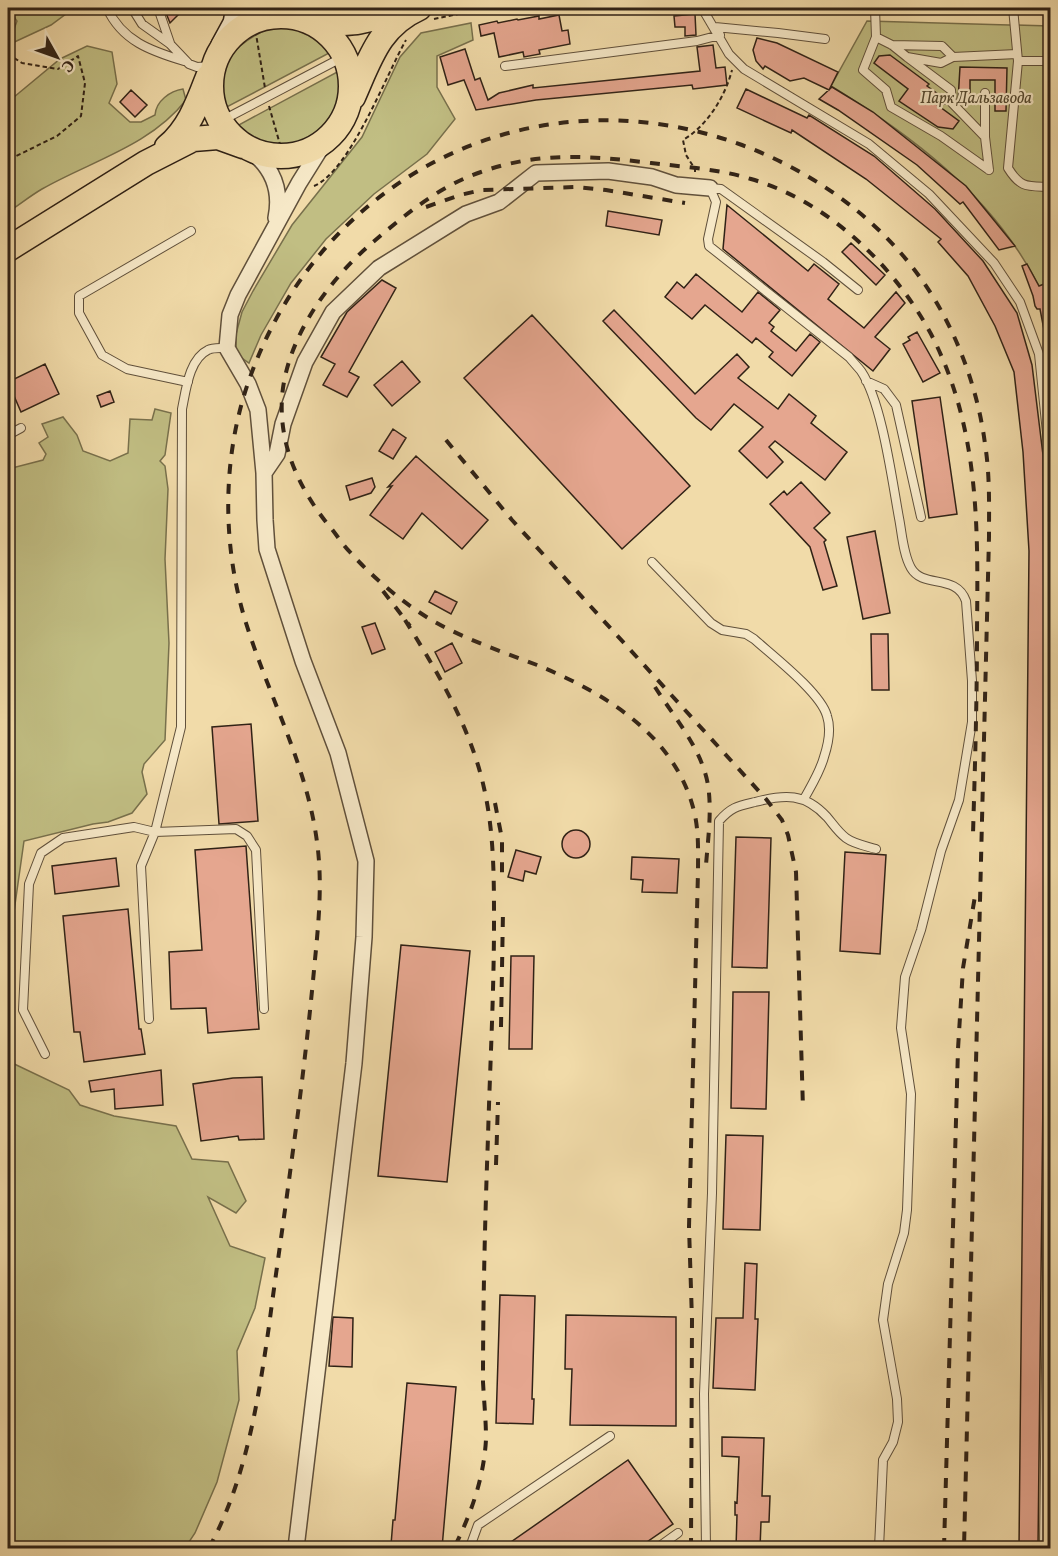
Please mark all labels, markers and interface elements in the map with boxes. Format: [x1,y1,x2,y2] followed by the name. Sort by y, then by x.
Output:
[27,27,87,87] north arrow
[55,54,79,76] text: С
[920,88,1032,110] park label: Парк Дальзавода

